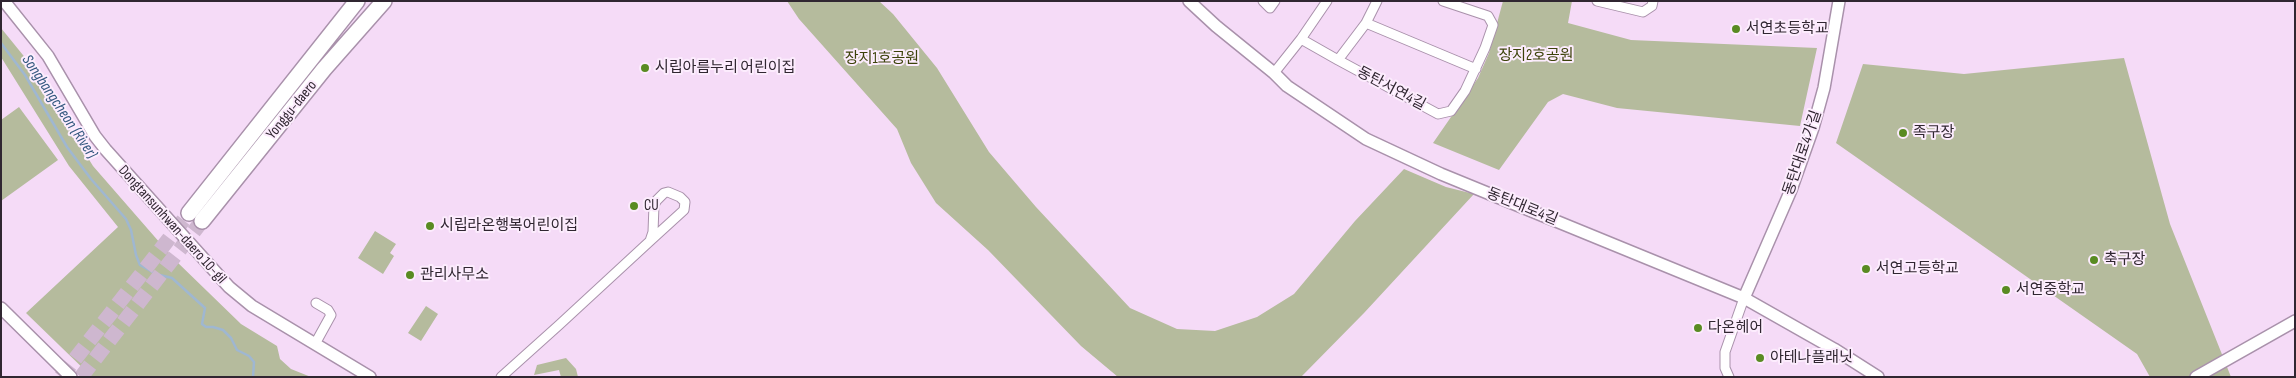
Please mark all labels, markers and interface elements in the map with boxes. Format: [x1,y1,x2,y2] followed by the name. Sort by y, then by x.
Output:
[1746,20,1829,38] place label: 서연초등학교
[1730,23,1742,35] marker: 서연초등학교
[1498,47,1574,65] park label: 장지2호공원
[845,50,919,68] park label: 장지1호공원
[17,51,101,163] water label: Songbangcheon (River)
[655,59,795,77] place label: 시립아름누리 어린이집
[639,62,651,74] marker: 시립아름누리 어린이집
[1354,63,1428,115] street label: 동탄서연4길
[263,77,321,143] street label: Yonggu-daero
[1780,108,1826,198] street label: 동탄대로4가길
[1913,124,1954,142] place label: 족구장
[1897,127,1909,139] marker: 족구장
[114,162,230,288] street label: Dongtansunhwan-daero 10-gil
[1484,185,1560,229] street label: 동탄대로4길
[644,197,659,215] place label: CU
[628,200,640,212] marker: CU
[440,217,578,235] place label: 시립라온행복어린이집
[424,220,436,232] marker: 시립라온행복어린이집
[2104,251,2145,269] place label: 축구장
[2088,254,2100,266] marker: 축구장
[1876,260,1959,278] place label: 서연고등학교
[1860,263,1872,275] marker: 서연고등학교
[420,266,489,284] place label: 관리사무소
[404,269,416,281] marker: 관리사무소
[2016,281,2085,299] place label: 서연중학교
[2000,284,2012,296] marker: 서연중학교
[1708,319,1763,337] place label: 다온헤어
[1692,322,1704,334] marker: 다온헤어
[1770,349,1853,367] place label: 아테나플래닛
[1754,352,1766,364] marker: 아테나플래닛

